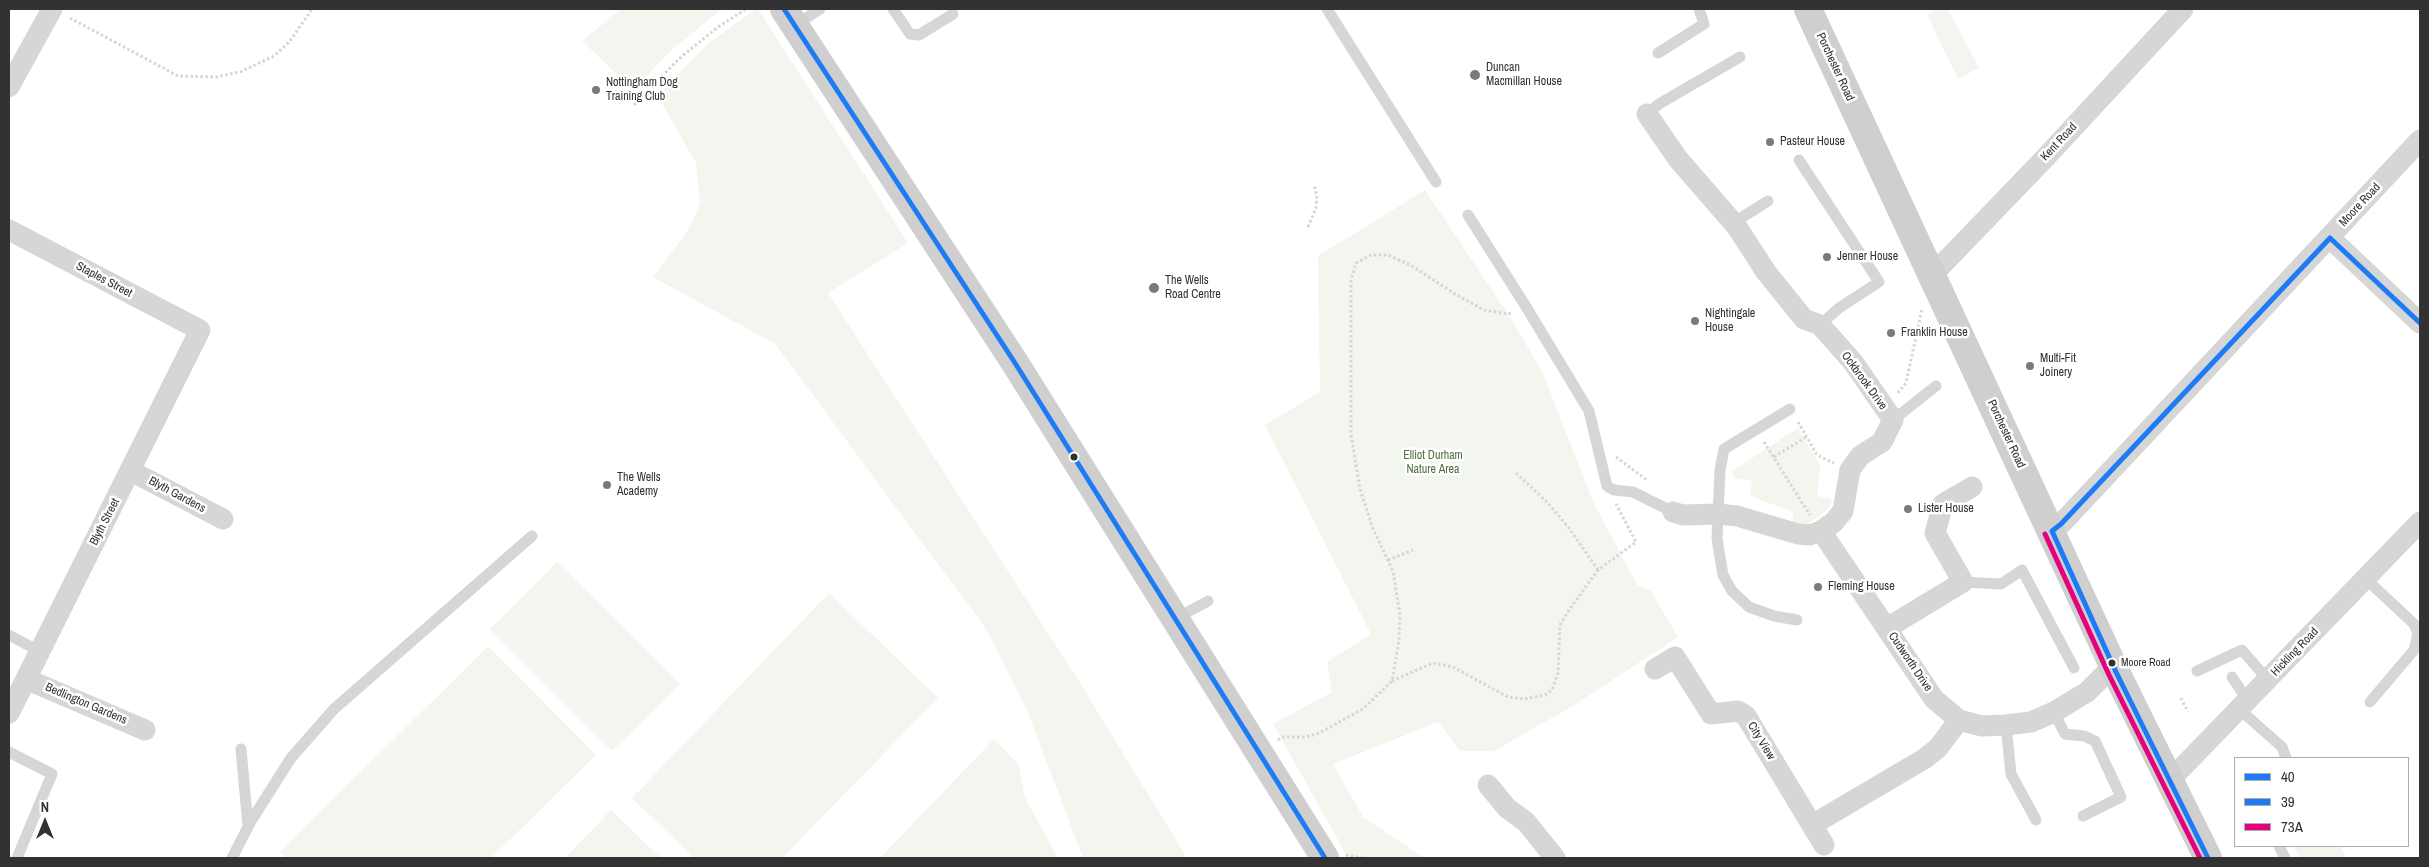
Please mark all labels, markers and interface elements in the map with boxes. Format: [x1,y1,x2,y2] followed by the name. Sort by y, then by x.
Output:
[1813,30,1857,104] street label: Porchester Road
[1486,61,1562,89] place label: Duncan Macmillan House
[1468,68,1482,82] marker: Duncan Macmillan House
[606,76,678,104] place label: Nottingham Dog Training Club
[590,84,602,96] marker: Nottingham Dog Training Club
[2038,120,2080,164] street label: Kent Road
[1780,135,1845,149] place label: Pasteur House
[1764,136,1776,148] marker: Pasteur House
[2336,180,2384,230] street label: Moore Road
[1837,250,1898,264] place label: Jenner House
[1821,251,1833,263] marker: Jenner House
[73,259,135,301] street label: Staples Street
[1165,274,1221,302] place label: The Wells Road Centre
[1147,281,1161,295] marker: The Wells Road Centre
[1705,307,1755,335] place label: Nightingale House
[1689,315,1701,327] marker: Nightingale House
[1901,326,1968,340] place label: Franklin House
[1885,327,1897,339] marker: Franklin House
[1838,349,1890,413] street label: Ockbrook Drive
[2040,352,2076,380] place label: Multi-Fit Joinery
[2024,360,2036,372] marker: Multi-Fit Joinery
[1984,397,2028,471] street label: Porchester Road
[1403,449,1463,477] park label: Elliot Durham Nature Area
[1069,452,1079,462] unlabelled marker
[617,471,661,499] place label: The Wells Academy
[146,474,208,516] street label: Blyth Gardens
[601,479,613,491] marker: The Wells Academy
[87,496,123,548] street label: Blyth Street
[1918,502,1974,516] place label: Lister House
[1902,503,1914,515] marker: Lister House
[1828,580,1895,594] place label: Fleming House
[1812,581,1824,593] marker: Fleming House
[2268,625,2322,679] street label: Hickling Road
[1885,630,1935,694] street label: Cudworth Drive
[2121,656,2171,670] place label: Moore Road
[2107,658,2117,668] marker: Moore Road
[43,680,129,728] street label: Bedlington Gardens
[1744,719,1778,763] street label: City View
[2234,757,2409,847] legend
[2281,766,2295,787] text: 40
[2281,791,2295,812] text: 39
[20,797,70,847] north arrow
[41,798,49,816] text: N
[2281,816,2303,837] text: 73A

